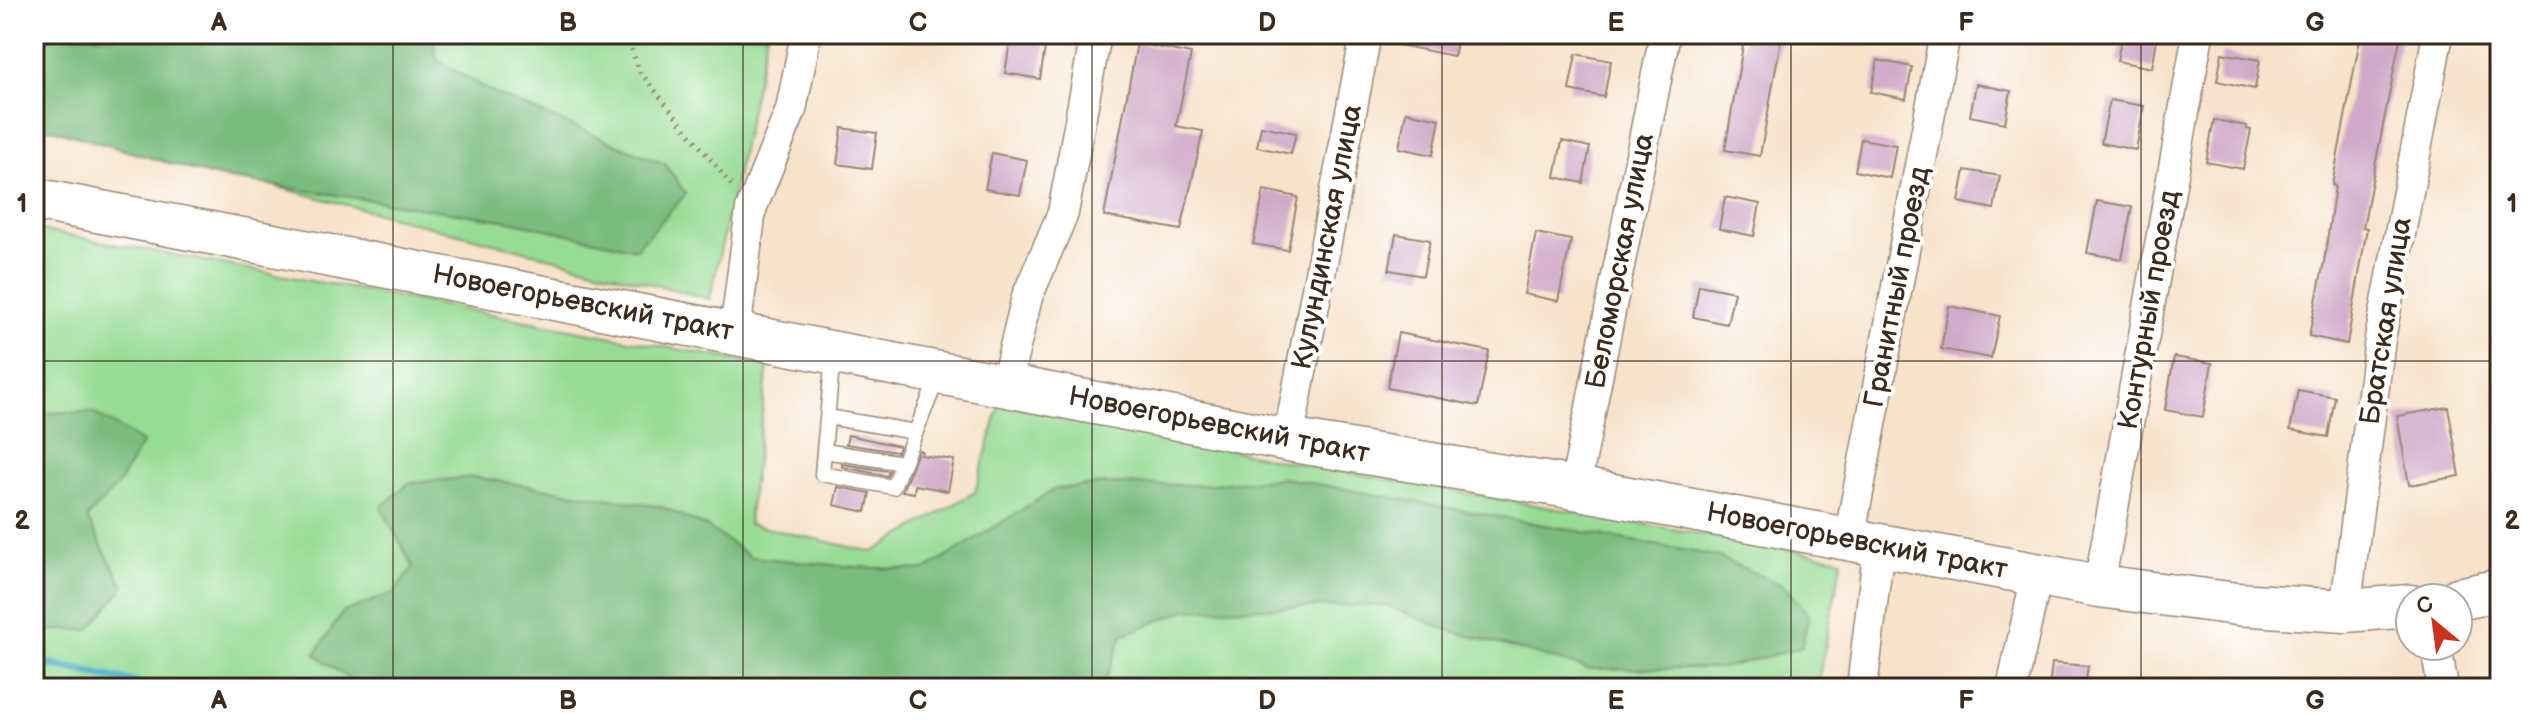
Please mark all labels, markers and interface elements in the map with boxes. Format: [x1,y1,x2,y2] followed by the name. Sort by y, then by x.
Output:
[210,8,227,39] text: A
[559,8,577,39] text: B
[909,8,927,39] text: C
[1258,8,1276,39] text: D
[1608,8,1625,39] text: E
[1958,8,1974,39] text: F
[2305,8,2325,39] text: G
[1285,101,1369,372] street label: Кулундинская улица
[1579,130,1661,392] street label: Беломорская улица
[1857,164,1937,410] street label: Гранитный проезд
[2112,188,2186,432] street label: Контурный проезд
[17,189,27,220] text: 1
[2507,189,2517,220] text: 1
[2353,215,2419,427] street label: Братская улица
[430,258,736,348] street label: Новоегорьевский тракт
[1066,380,1372,470] street label: Новоегорьевский тракт
[1704,496,2010,586] street label: Новоегорьевский тракт
[14,506,30,537] text: 2
[2504,506,2520,537] text: 2
[2394,582,2474,662] north arrow
[2412,590,2438,621] text: С
[210,686,227,717] text: A
[559,686,577,717] text: B
[909,686,927,717] text: C
[1258,686,1276,717] text: D
[1608,686,1625,717] text: E
[1958,686,1974,717] text: F
[2305,686,2325,717] text: G

